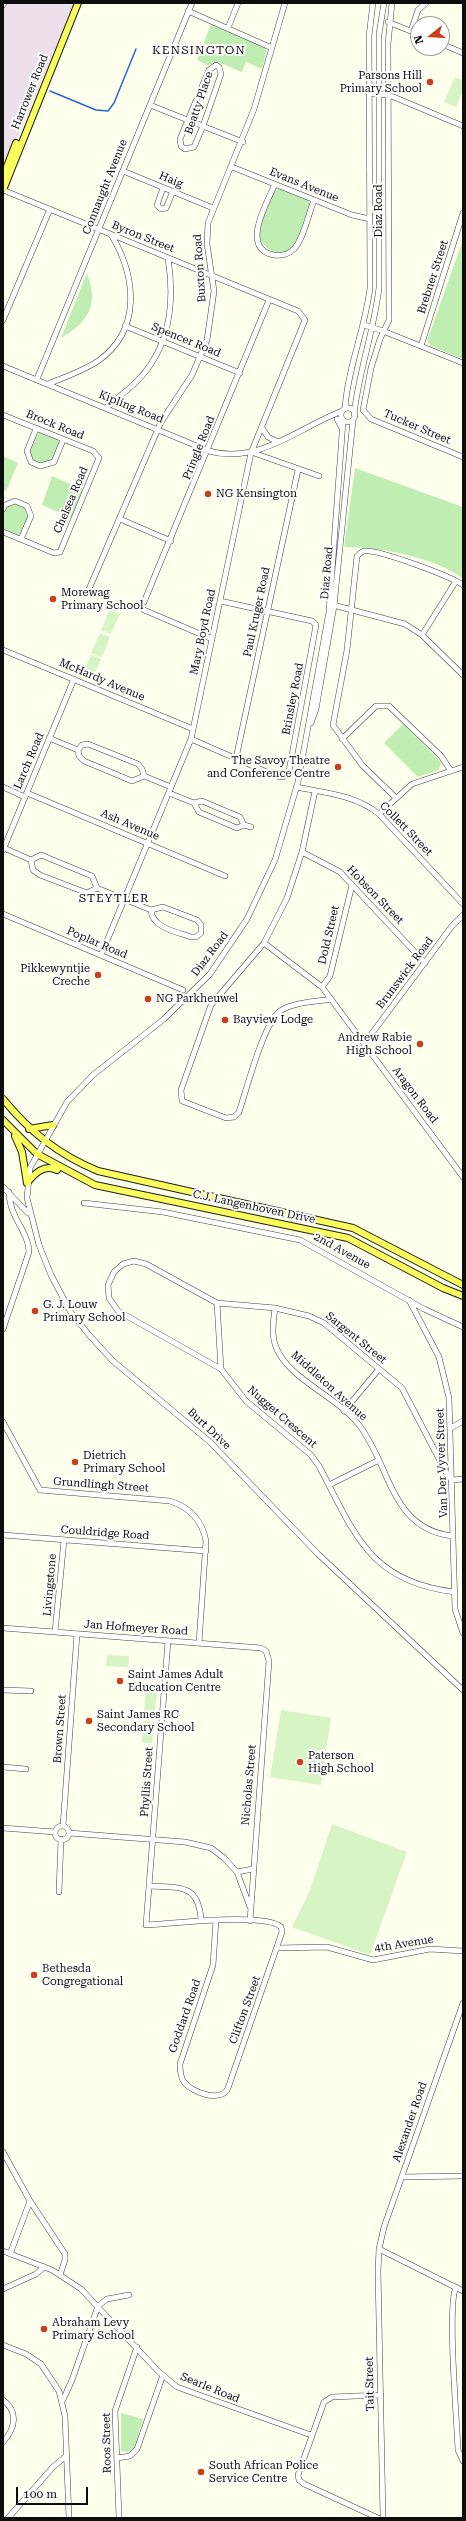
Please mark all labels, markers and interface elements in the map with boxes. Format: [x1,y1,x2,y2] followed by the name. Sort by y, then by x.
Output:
[410,16,450,56] north arrow
[412,33,426,45] text: N
[152,43,246,57] district label: KENSINGTON
[9,53,51,131] street label: Harrower Road
[340,69,422,95] place label: Parsons Hill Primary School
[182,70,216,136] street label: Beatty Place
[425,77,435,87] marker: Parsons Hill Primary School
[80,138,130,236] street label: Connaught Avenue
[267,165,341,205] street label: Evans Avenue
[157,169,185,191] street label: Haig
[372,185,386,237] street label: Diaz Road
[110,218,176,256] street label: Byron Street
[191,233,209,303] street label: Buxton Road
[415,238,451,316] street label: Brebner Street
[149,320,223,360] street label: Spencer Road
[97,388,165,426] street label: Kipling Road
[24,407,86,443] street label: Brock Road
[381,407,453,447] street label: Tucker Street
[180,414,218,482] street label: Pringle Road
[51,465,91,535] street label: Chelsea Road
[216,487,297,501] place label: NG Kensington
[203,489,213,499] marker: NG Kensington
[318,546,336,600] street label: Diaz Road
[241,566,273,658] street label: Paul Kruger Road
[61,586,143,612] place label: Morewag Primary School
[187,588,219,676] street label: Mary Boyd Road
[48,594,58,604] marker: Morewag Primary School
[57,656,147,704] street label: McHardy Avenue
[280,662,306,736] street label: Brinsley Road
[11,731,47,791] street label: Larch Road
[207,754,330,780] place label: The Savoy Theatre and Conference Centre
[333,762,343,772] marker: The Savoy Theatre and Conference Centre
[377,799,435,859] street label: Collett Street
[99,807,161,843] street label: Ash Avenue
[344,863,406,927] street label: Hobson Street
[79,891,149,905] district label: STEYTLER
[316,904,342,966] street label: Dold Street
[65,924,129,962] street label: Poplar Road
[189,929,231,979] street label: Diaz Road
[374,934,436,1012] street label: Brunswick Road
[20,962,90,988] place label: Pikkewyntjie Creche
[93,970,103,980] marker: Pikkewyntjie Creche
[156,992,238,1006] place label: NG Parkheuwel
[143,994,153,1004] marker: NG Parkheuwel
[233,1013,313,1027] place label: Bayview Lodge
[220,1015,230,1025] marker: Bayview Lodge
[338,1031,412,1057] place label: Andrew Rabie High School
[415,1039,425,1049] marker: Andrew Rabie High School
[389,1064,441,1126] street label: Aragon Road
[192,1188,316,1226] street label: C.J. Langenhoven Drive
[311,1230,373,1272] street label: 2nd Avenue
[43,1298,125,1324] place label: G. J. Louw Primary School
[30,1306,40,1316] marker: G. J. Louw Primary School
[323,1309,389,1367] street label: Sargent Street
[288,1348,370,1424] street label: Middleton Avenue
[245,1383,319,1451] street label: Nugget Crescent
[185,1406,233,1452] street label: Burt Drive
[433,1408,451,1518] street label: Van Der Vyver Street
[83,1449,165,1475] place label: Dietrich Primary School
[70,1457,80,1467] marker: Dietrich Primary School
[53,1475,149,1495] street label: Grundlingh Street
[60,1523,150,1543] street label: Couldridge Road
[41,1553,59,1617] street label: Livingstone
[83,1618,189,1638] street label: Jan Hofmeyer Road
[128,1668,223,1694] place label: Saint James Adult Education Centre
[115,1676,125,1686] marker: Saint James Adult Education Centre
[51,1694,69,1764] street label: Brown Street
[97,1708,194,1734] place label: Saint James RC Secondary School
[84,1716,94,1726] marker: Saint James RC Secondary School
[239,1744,259,1826] street label: Nicholas Street
[138,1746,156,1818] street label: Phyllis Street
[308,1749,374,1775] place label: Paterson High School
[295,1757,305,1767] marker: Paterson High School
[374,1933,434,1955] street label: 4th Avenue
[42,1962,123,1988] place label: Bethesda Congregational
[29,1970,39,1980] marker: Bethesda Congregational
[227,1974,263,2046] street label: Clifton Street
[166,1978,204,2054] street label: Goddard Road
[390,2080,430,2164] street label: Alexander Road
[52,2316,134,2342] place label: Abraham Levy Primary School
[39,2324,49,2334] marker: Abraham Levy Primary School
[363,2357,377,2411] street label: Tait Street
[178,2370,242,2406] street label: Searle Road
[100,2413,114,2473] street label: Roos Street
[209,2459,318,2485] place label: South African Police Service Centre
[196,2467,206,2477] marker: South African Police Service Centre
[18,2479,90,2505] scale bar
[23,2487,57,2501] text: 100 m

